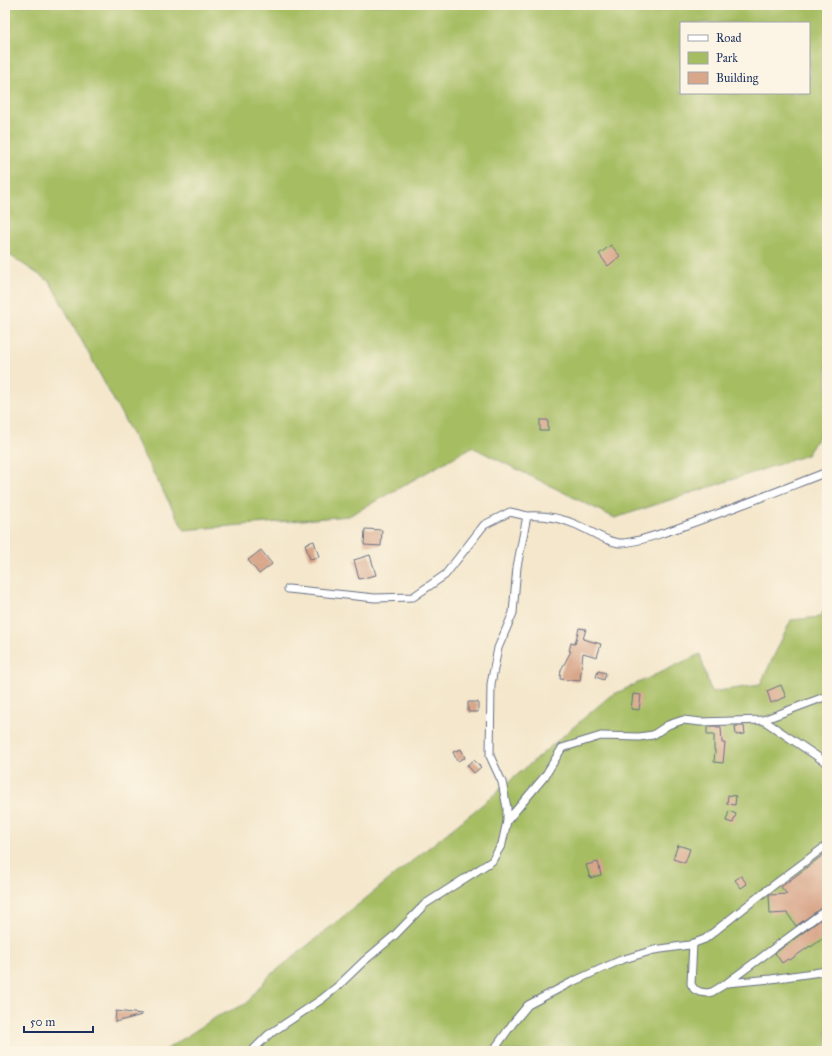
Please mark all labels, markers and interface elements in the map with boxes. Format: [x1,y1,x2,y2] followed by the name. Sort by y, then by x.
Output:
[680,22,810,94] legend
[716,31,742,45] text: Road
[716,51,738,65] text: Park
[716,71,759,86] text: Building
[24,1008,93,1034] scale bar
[30,1015,55,1029] text: 50 m

